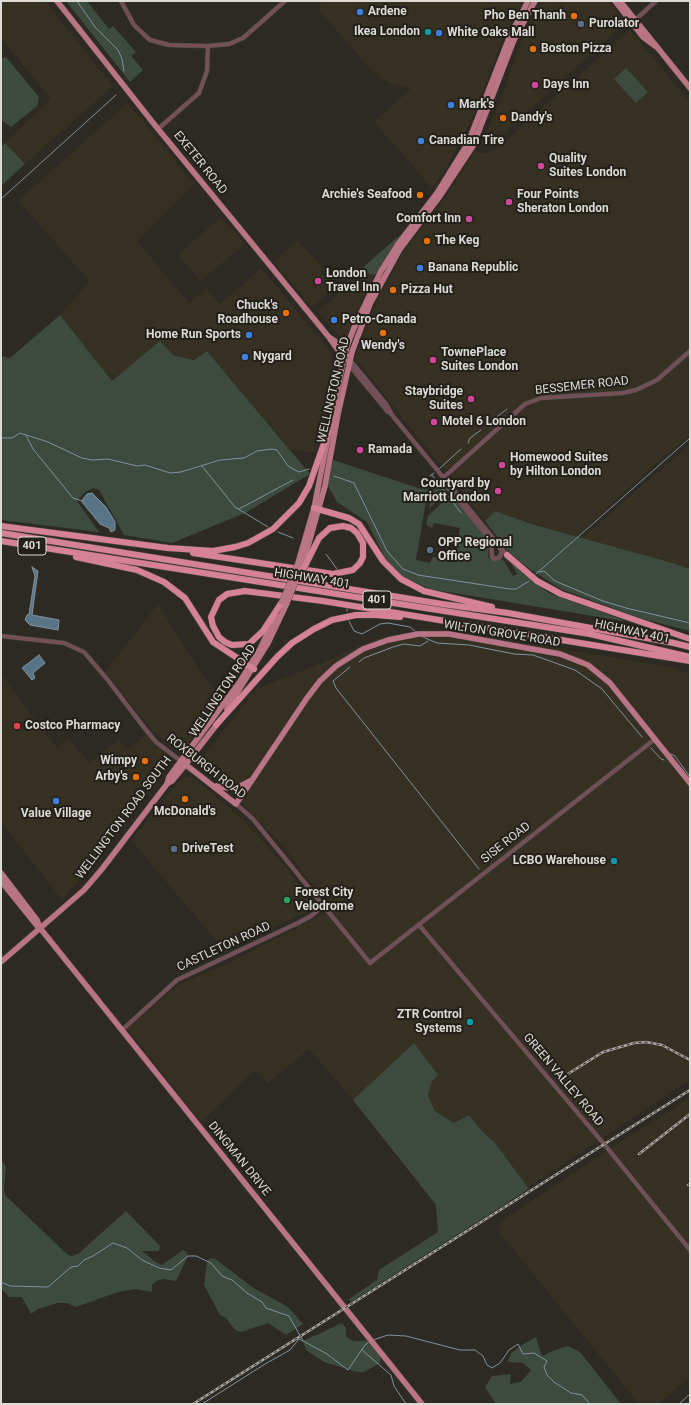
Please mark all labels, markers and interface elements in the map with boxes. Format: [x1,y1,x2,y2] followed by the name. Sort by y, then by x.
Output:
[368,5,407,19] place label: Ardene
[355,7,365,17] marker: Ardene
[484,9,566,23] place label: Pho Ben Thanh
[569,11,579,21] marker: Pho Ben Thanh
[589,17,639,31] place label: Purolator
[576,19,586,29] marker: Purolator
[354,25,420,39] place label: Ikea London
[447,26,534,40] place label: White Oaks Mall
[423,27,433,37] marker: Ikea London
[434,28,444,38] marker: White Oaks Mall
[541,42,612,56] place label: Boston Pizza
[528,44,538,54] marker: Boston Pizza
[543,78,589,92] place label: Days Inn
[530,80,540,90] marker: Days Inn
[459,98,494,112] place label: Mark's
[446,100,456,110] marker: Mark's
[511,111,552,125] place label: Dandy's
[498,113,508,123] marker: Dandy's
[170,129,230,197] street label: EXETER ROAD
[429,134,504,148] place label: Canadian Tire
[416,136,426,146] marker: Canadian Tire
[549,152,626,180] place label: Quality Suites London
[536,161,546,171] marker: Quality Suites London
[322,188,412,202] place label: Archie's Seafood
[517,188,609,216] place label: Four Points Sheraton London
[415,190,425,200] marker: Archie's Seafood
[504,197,514,207] marker: Four Points Sheraton London
[396,212,461,226] place label: Comfort Inn
[464,214,474,224] marker: Comfort Inn
[435,234,479,248] place label: The Keg
[422,236,432,246] marker: The Keg
[428,261,518,275] place label: Banana Republic
[415,263,425,273] marker: Banana Republic
[326,267,379,295] place label: London Travel Inn
[313,276,323,286] marker: London Travel Inn
[401,283,453,297] place label: Pizza Hut
[388,285,398,295] marker: Pizza Hut
[218,299,278,327] place label: Chuck's Roadhouse
[281,308,291,318] marker: Chuck's Roadhouse
[342,313,417,327] place label: Petro-Canada
[329,315,339,325] marker: Petro-Canada
[146,328,241,342] place label: Home Run Sports
[378,328,388,338] marker: Wendy's
[244,330,254,340] marker: Home Run Sports
[315,336,353,444] street label: WELLINGTON ROAD
[361,339,405,353] place label: Wendy's
[441,346,518,374] place label: TownePlace Suites London
[253,350,292,364] place label: Nygard
[240,352,250,362] marker: Nygard
[428,355,438,365] marker: TownePlace Suites London
[534,374,630,398] street label: BESSEMER ROAD
[405,385,463,413] place label: Staybridge Suites
[466,394,476,404] marker: Staybridge Suites
[442,415,526,429] place label: Motel 6 London
[429,417,439,427] marker: Motel 6 London
[368,443,412,457] place label: Ramada
[355,445,365,455] marker: Ramada
[510,451,608,479] place label: Homewood Suites by Hilton London
[497,460,507,470] marker: Homewood Suites by Hilton London
[403,477,490,505] place label: Courtyard by Marriott London
[493,486,503,496] marker: Courtyard by Marriott London
[438,536,512,564] place label: OPP Regional Office
[18,537,46,555] road number: 401
[425,545,435,555] marker: OPP Regional Office
[273,566,351,592] street label: HIGHWAY 401
[363,591,391,609] road number: 401
[593,617,671,647] street label: HIGHWAY 401
[443,618,561,650] street label: WILTON GROVE ROAD
[187,642,259,740] street label: WELLINGTON ROAD
[25,719,120,733] place label: Costco Pharmacy
[12,721,22,731] marker: Costco Pharmacy
[163,732,249,802] street label: ROXBURGH ROAD
[73,754,175,882] street label: WELLINGTON ROAD SOUTH
[100,754,137,768] place label: Wimpy
[140,756,150,766] marker: Wimpy
[95,770,128,784] place label: Arby's
[131,772,141,782] marker: Arby's
[180,794,190,804] marker: McDonald's
[51,796,61,806] marker: Value Village
[154,805,216,819] place label: McDonald's
[21,807,91,821] place label: Value Village
[479,819,533,867] street label: SISE ROAD
[182,842,233,856] place label: DriveTest
[169,844,179,854] marker: DriveTest
[513,854,606,868] place label: LCBO Warehouse
[609,856,619,866] marker: LCBO Warehouse
[295,886,354,914] place label: Forest City Velodrome
[282,895,292,905] marker: Forest City Velodrome
[175,919,273,975] street label: CASTLETON ROAD
[397,1008,462,1036] place label: ZTR Control Systems
[465,1017,475,1027] marker: ZTR Control Systems
[520,1031,606,1129] street label: GREEN VALLEY ROAD
[205,1119,273,1199] street label: DINGMAN DRIVE

